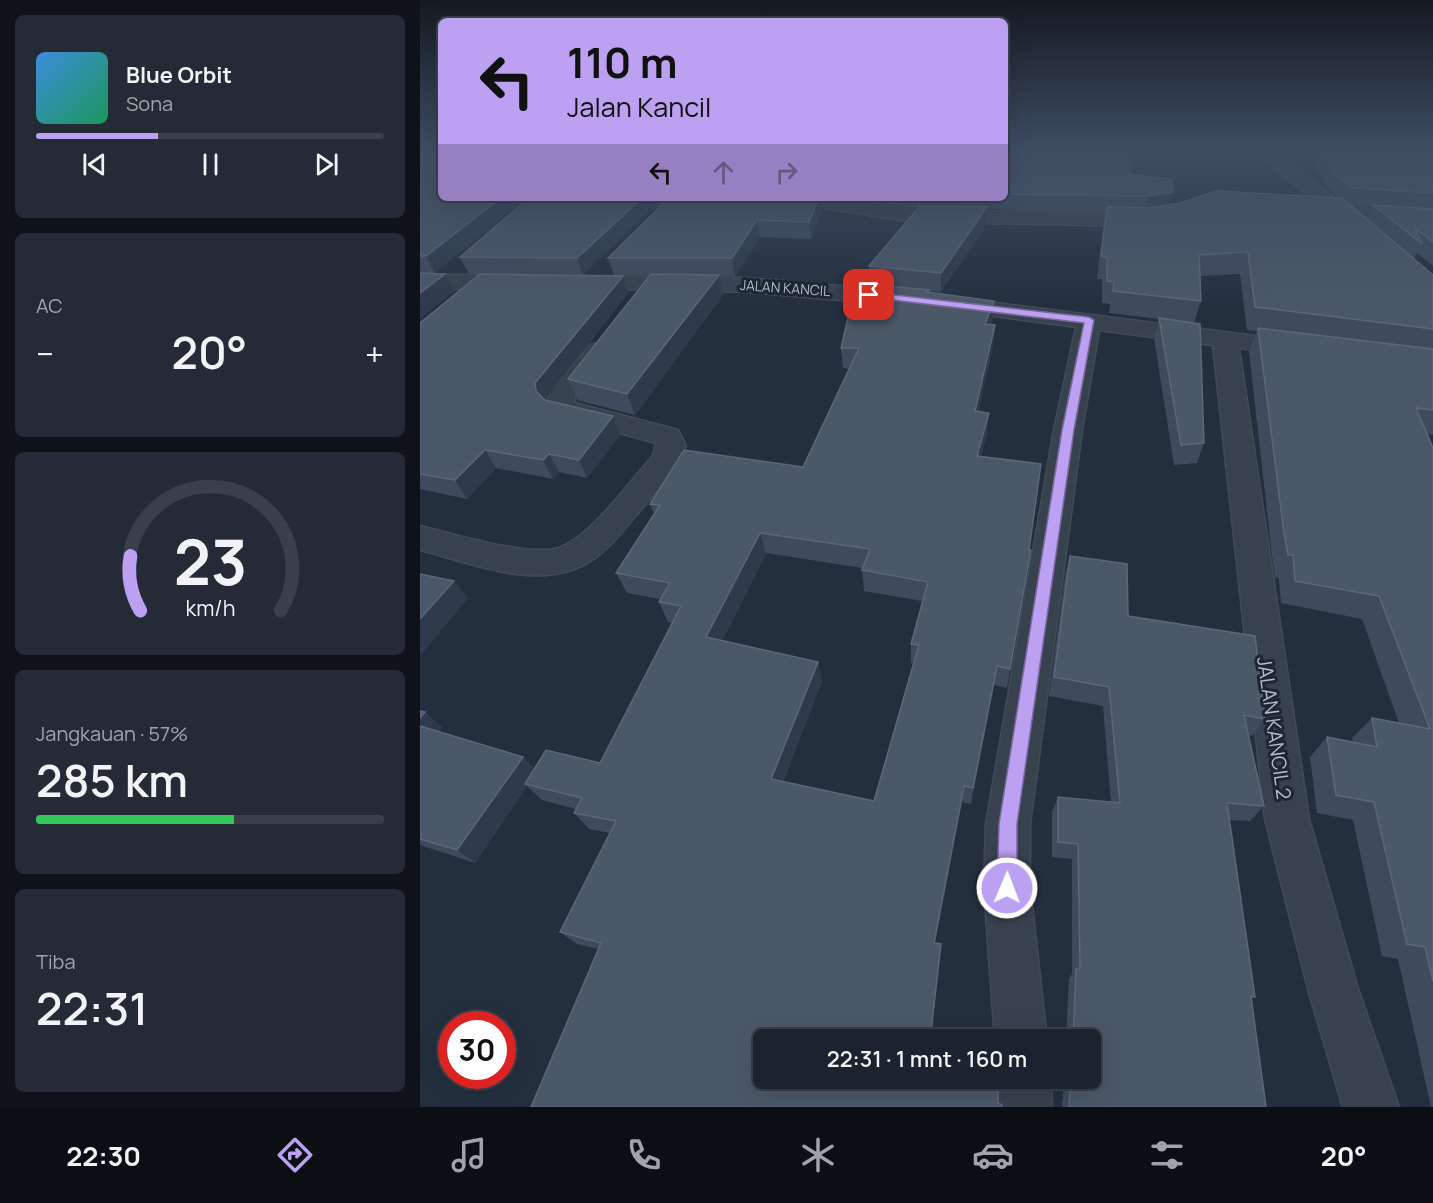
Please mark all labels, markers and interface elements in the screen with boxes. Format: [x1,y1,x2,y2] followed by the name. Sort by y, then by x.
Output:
[567,33,678,91] text: 110 m
[468,42,546,120] icon: left
[126,60,232,90] text: Blue Orbit
[567,88,711,125] text: Jalan Kancil
[126,90,173,117] text: Sona
[78,148,111,181] icon: previous
[194,148,227,181] icon: pause
[310,148,343,181] icon: next
[644,156,677,189] icon: left
[707,156,740,189] icon: ahead
[770,156,803,189] icon: right
[843,269,894,320] pin
[739,275,831,300] street label: JALAN KANCIL
[852,278,885,311] icon: arrive
[36,292,63,319] text: AC
[172,321,247,383] text: 20°
[36,331,54,376] text: −
[365,331,384,376] text: +
[173,518,247,604] text: 23
[185,593,235,622] text: km/h
[1251,655,1298,801] street label: JALAN KANCIL 2
[36,720,188,747] text: Jangkauan · 57%
[36,749,188,811] text: 285 km
[975,856,1039,920] position arrow
[36,948,76,975] text: Tiba
[36,977,148,1039] text: 22:31
[438,1011,516,1089] speed limit sign: 30
[827,1044,1027,1074] text: 22:31 · 1 mnt · 160 m
[274,1134,316,1176] icon: directions
[448,1134,490,1176] icon: music
[623,1134,665,1176] icon: phone
[797,1134,839,1176] icon: climate
[972,1134,1014,1176] icon: car
[1146,1134,1188,1176] icon: filters
[66,1137,141,1174] text: 22:30
[1321,1137,1367,1174] text: 20°

